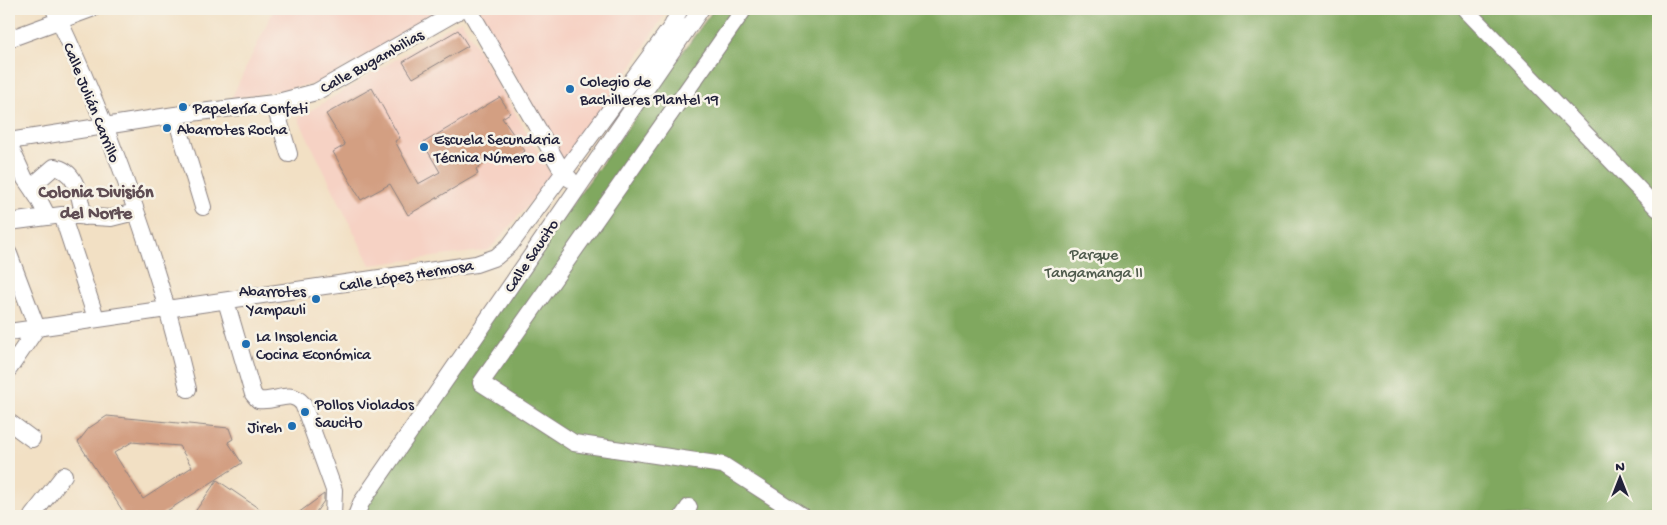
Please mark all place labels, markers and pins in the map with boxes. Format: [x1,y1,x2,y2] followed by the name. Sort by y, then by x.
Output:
[579,74,719,111] place label: Colegio de Bachilleres Plantel 19
[564,83,576,95] marker: Colegio de Bachilleres Plantel 19
[177,101,189,113] marker: Papelería Confeti
[192,101,308,120] place label: Papelería Confeti
[161,122,173,134] marker: Abarrotes Rocha
[177,122,289,141] place label: Abarrotes Rocha
[433,132,561,169] place label: Escuela Secundaria Técnica Número 68
[418,141,430,153] marker: Escuela Secundaria Técnica Número 68
[239,284,307,321] place label: Abarrotes Yampauli
[310,293,322,305] marker: Abarrotes Yampauli
[256,329,372,366] place label: La Insolencia Cocina Económica
[240,338,252,350] marker: La Insolencia Cocina Económica
[314,397,415,434] place label: Pollos Violados Saucito
[299,406,311,418] marker: Pollos Violados Saucito
[248,420,282,439] place label: Jireh
[286,420,298,432] marker: Jireh

